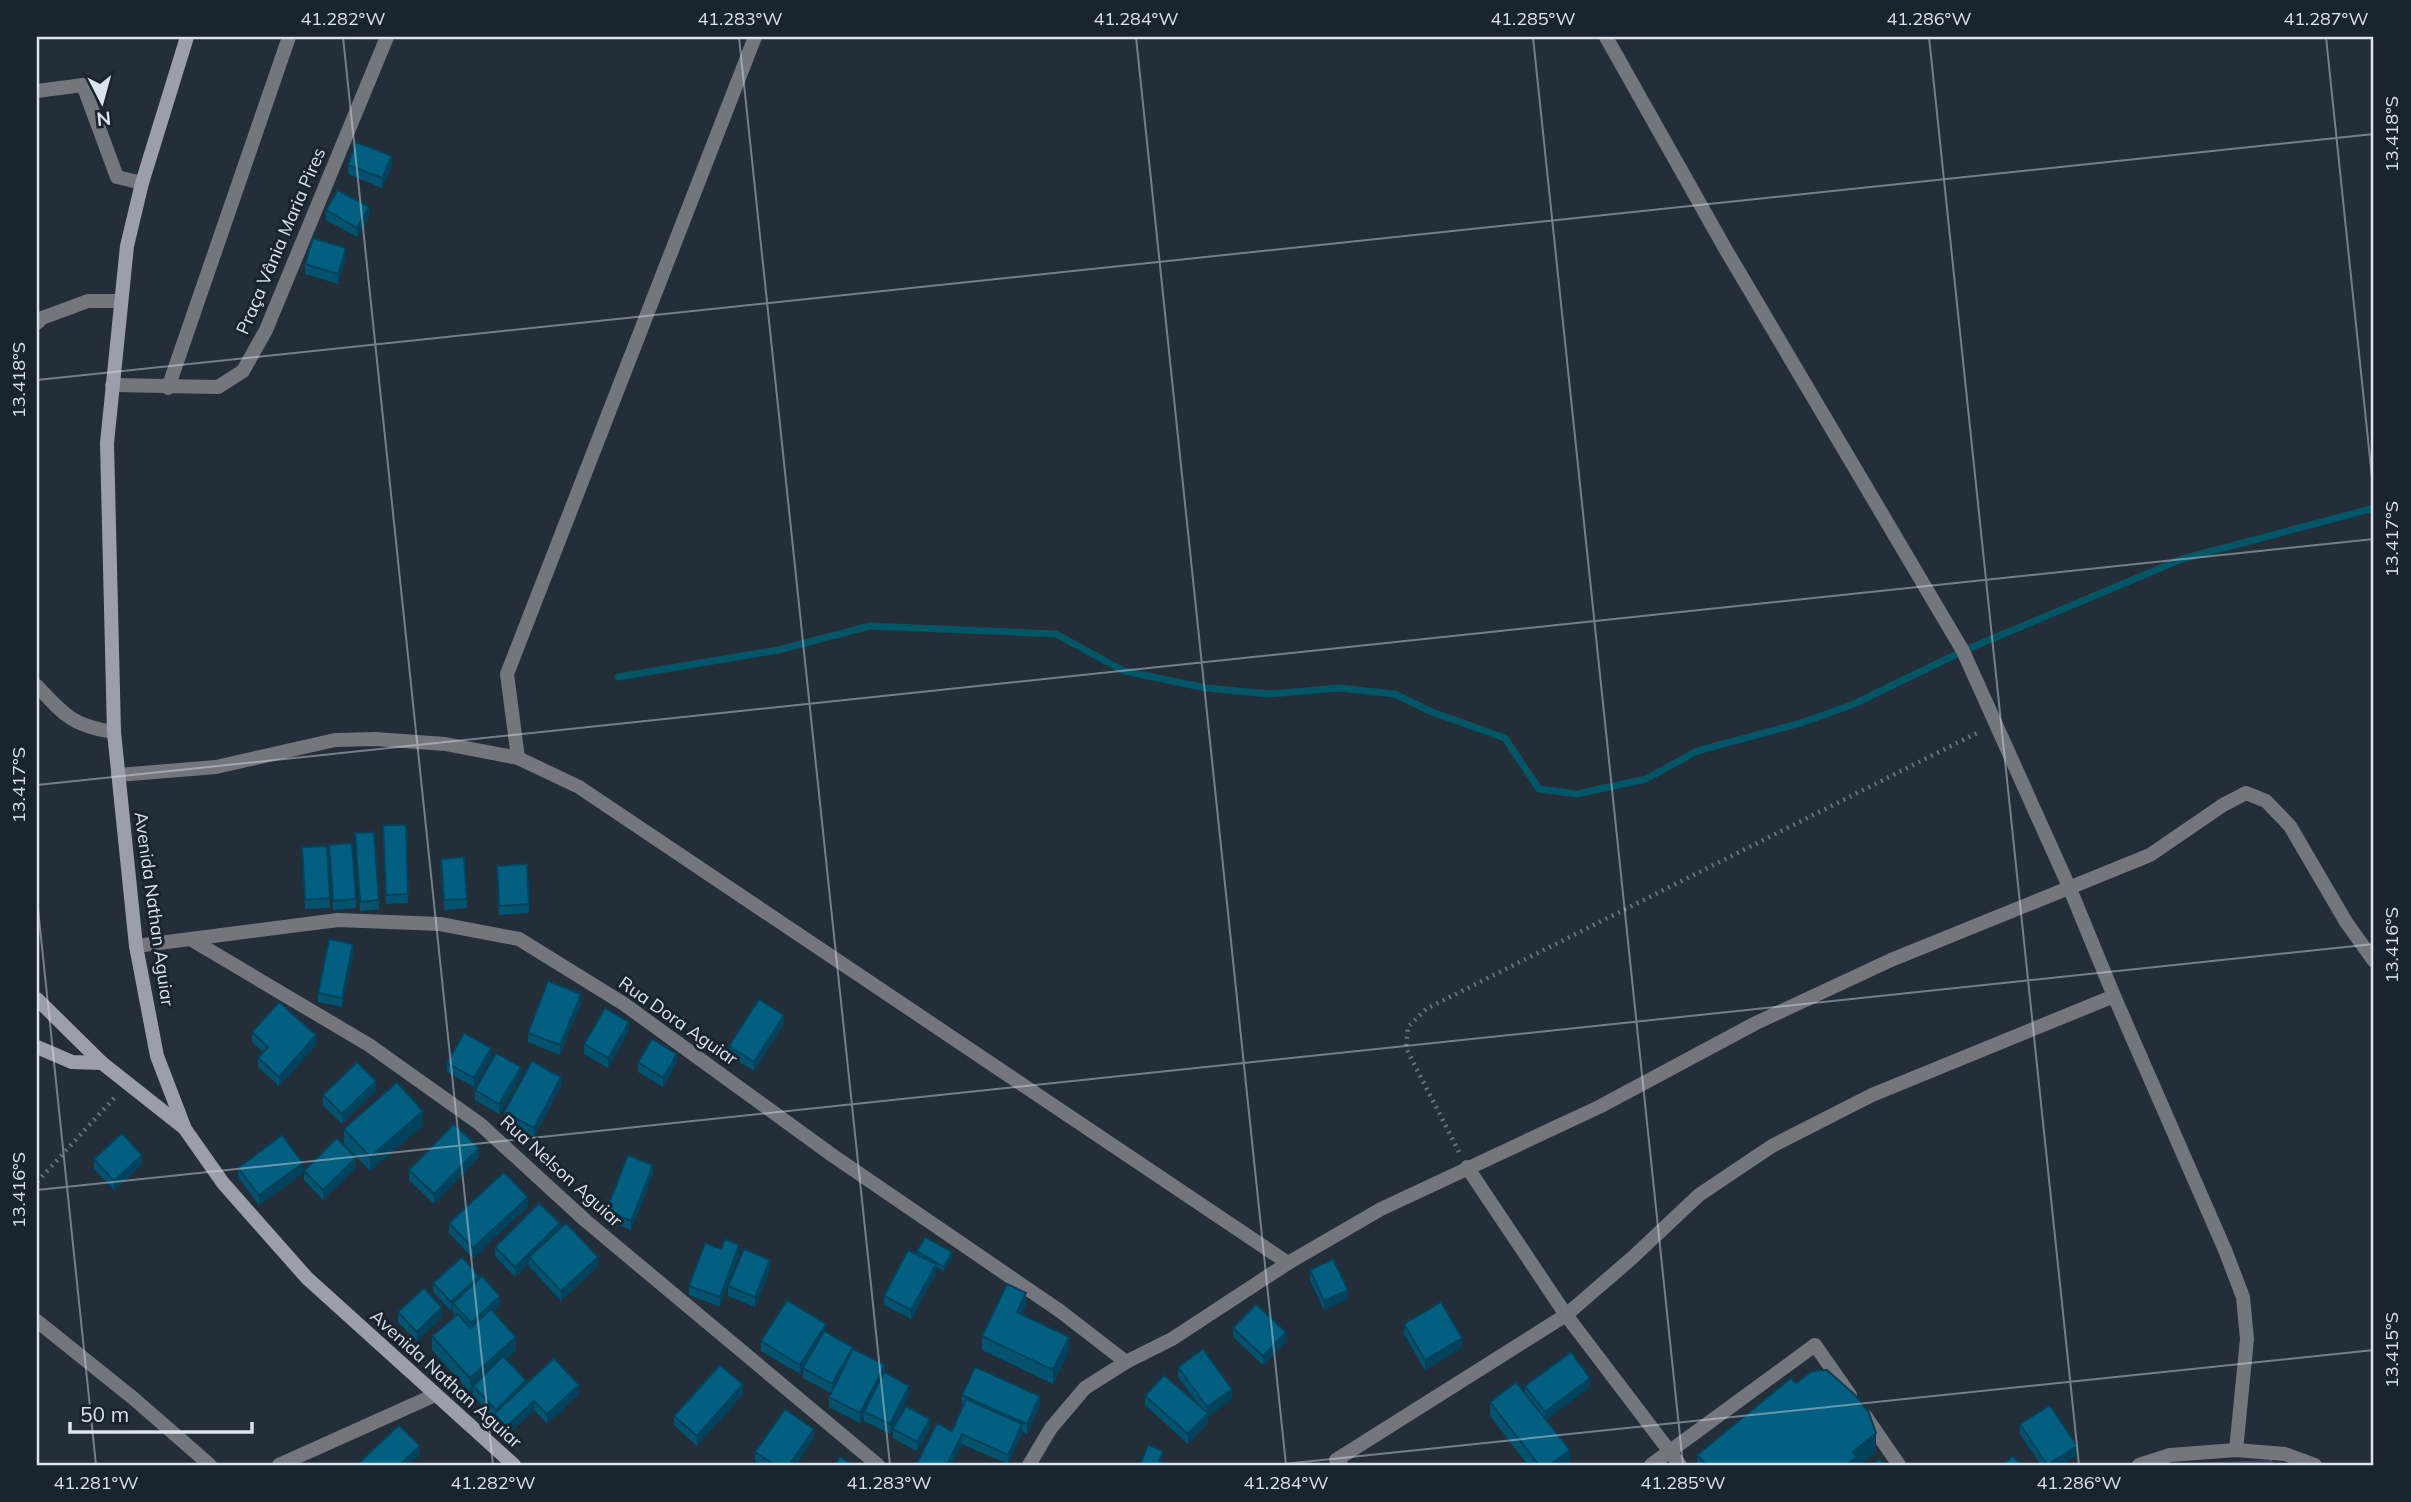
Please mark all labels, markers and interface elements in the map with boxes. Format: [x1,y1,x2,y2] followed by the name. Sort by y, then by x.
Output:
[300,7,386,30] text: 41.282°W
[697,7,783,30] text: 41.283°W
[1093,7,1179,30] text: 41.284°W
[1490,7,1576,30] text: 41.285°W
[1886,7,1972,30] text: 41.286°W
[2283,7,2369,30] text: 41.287°W
[66,66,136,136] north arrow
[2380,96,2403,172] text: 13.418°S
[95,106,112,132] text: N
[231,144,330,338] street label: Praça Vânia Maria Pires
[7,342,30,418] text: 13.418°S
[2380,501,2403,577] text: 13.417°S
[7,747,30,823] text: 13.417°S
[129,810,180,1008] street label: Avenida Nathan Aguiar
[2380,907,2403,983] text: 13.416°S
[614,971,743,1070] street label: Rua Dora Aguiar
[496,1110,627,1232] street label: Rua Nelson Aguiar
[7,1152,30,1228] text: 13.416°S
[366,1304,527,1453] street label: Avenida Nathan Aguiar
[2380,1312,2403,1388] text: 13.415°S
[70,1390,252,1434] scale bar
[80,1401,129,1427] text: 50 m
[53,1471,139,1494] text: 41.281°W
[450,1471,536,1494] text: 41.282°W
[846,1471,932,1494] text: 41.283°W
[1243,1471,1329,1494] text: 41.284°W
[1640,1471,1726,1494] text: 41.285°W
[2036,1471,2122,1494] text: 41.286°W

